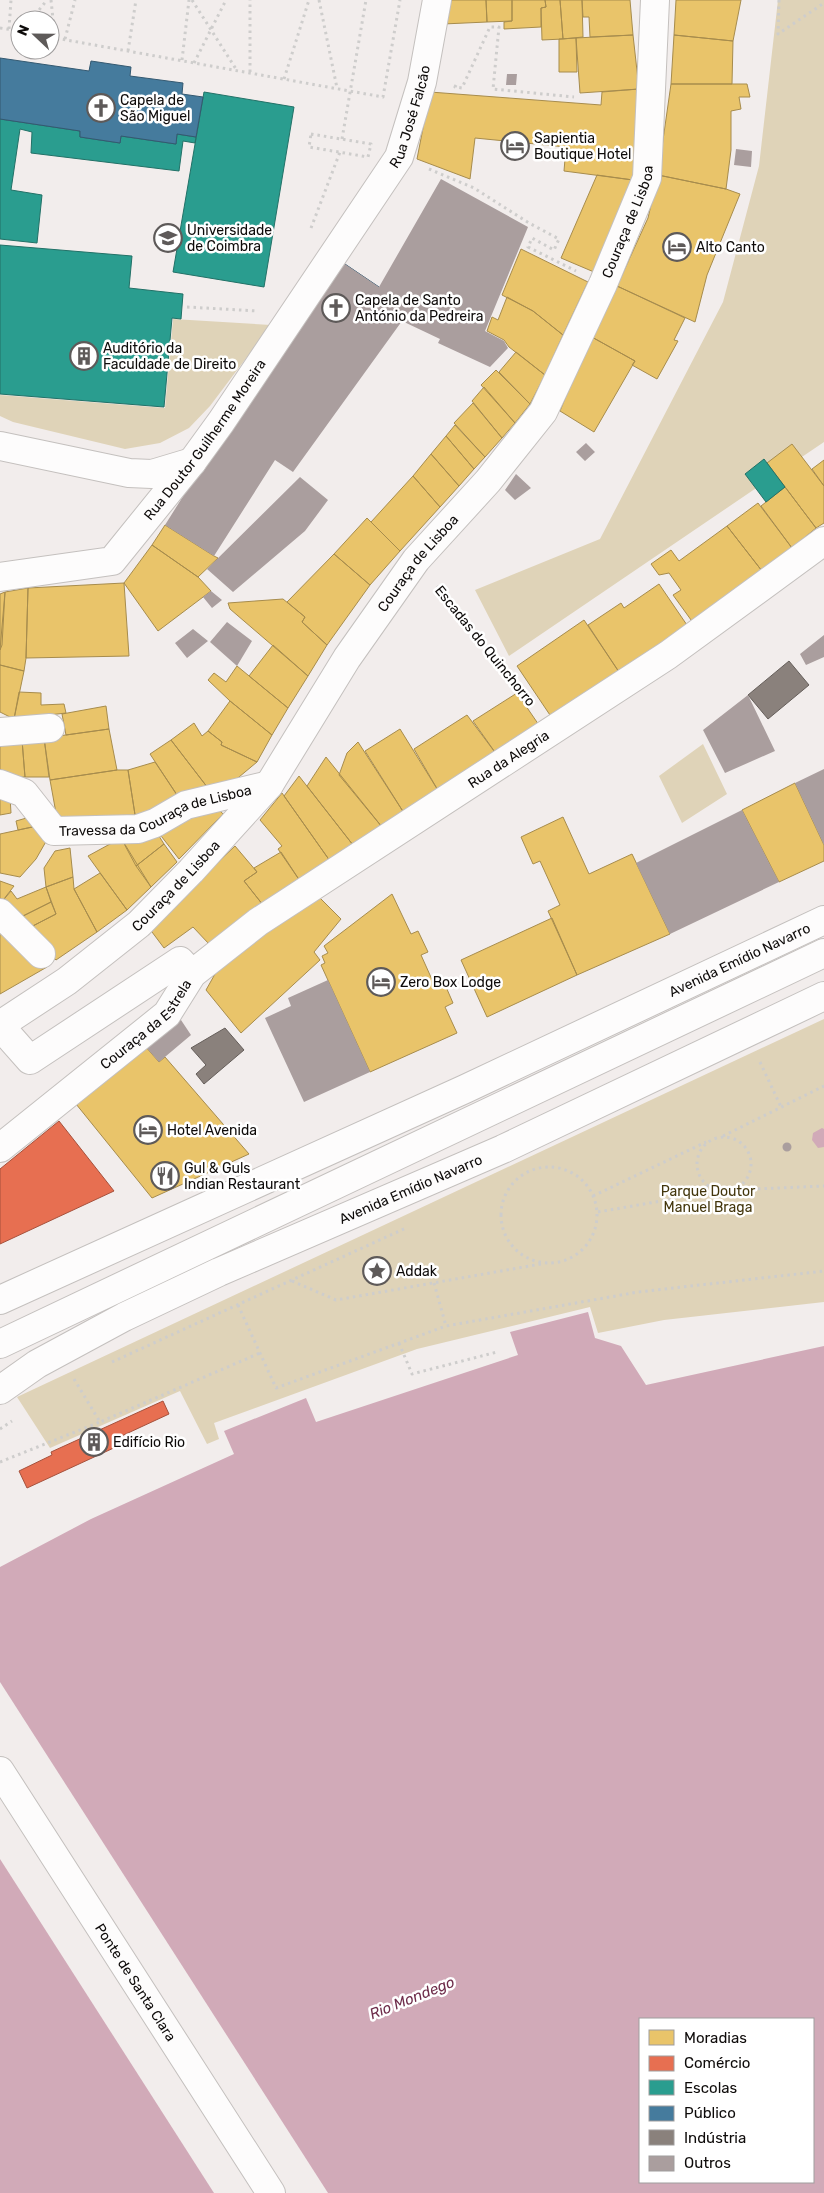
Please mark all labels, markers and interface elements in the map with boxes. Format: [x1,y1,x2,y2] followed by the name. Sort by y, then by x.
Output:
[10,10,60,60] north arrow
[14,22,33,38] text: N
[386,64,433,171] street label: Rua José Falcão
[120,92,190,125] place label: Capela de São Miguel
[86,93,116,123] church icon: Capela de São Miguel
[534,130,631,163] place label: Sapientia Boutique Hotel
[500,131,530,161] hotel icon: Sapientia Boutique Hotel
[598,165,656,280] street label: Couraça de Lisboa
[187,222,272,255] place label: Universidade de Coimbra
[153,223,183,253] school or university icon: Universidade de Coimbra
[662,232,692,262] hotel icon: Alto Canto
[696,239,765,256] place label: Alto Canto
[355,292,484,325] place label: Capela de Santo António da Pedreira
[321,293,351,323] church icon: Capela de Santo António da Pedreira
[103,340,236,373] place label: Auditório da Faculdade de Direito
[69,341,99,371] building icon: Auditório da Faculdade de Direito
[140,356,269,524] street label: Rua Doutor Guilherme Moreira
[374,511,462,615] street label: Couraça de Lisboa
[431,582,539,710] street label: Escadas do Quinchorro
[465,726,552,792] street label: Rua da Alegria
[59,781,253,839] street label: Travessa da Couraça de Lisboa
[128,837,223,935] street label: Couraça de Lisboa
[666,919,813,1000] street label: Avenida Emídio Navarro
[366,967,396,997] hotel icon: Zero Box Lodge
[400,974,501,991] place label: Zero Box Lodge
[97,976,195,1073] street label: Couraça da Estrela
[133,1115,163,1145] hotel icon: Hotel Avenida
[167,1122,257,1139] place label: Hotel Avenida
[336,1151,485,1227] street label: Avenida Emídio Navarro
[184,1160,301,1193] place label: Gul & Guls Indian Restaurant
[150,1161,180,1191] restaurant icon: Gul & Guls Indian Restaurant
[661,1183,756,1216] park label: Parque Doutor Manuel Braga
[362,1256,392,1286] place icon: Addak
[396,1263,438,1280] place label: Addak
[79,1427,109,1457] building icon: Edifício Rio
[113,1434,185,1451] place label: Edifício Rio
[92,1920,180,2044] street label: Ponte de Santa Clara
[367,1973,458,2023] water label: Rio Mondego
[639,2018,814,2183] legend
[684,2029,747,2047] text: Moradias
[684,2054,750,2072] text: Comércio
[684,2079,738,2097] text: Escolas
[684,2104,736,2122] text: Público
[684,2129,746,2147] text: Indústria
[684,2154,731,2172] text: Outros

